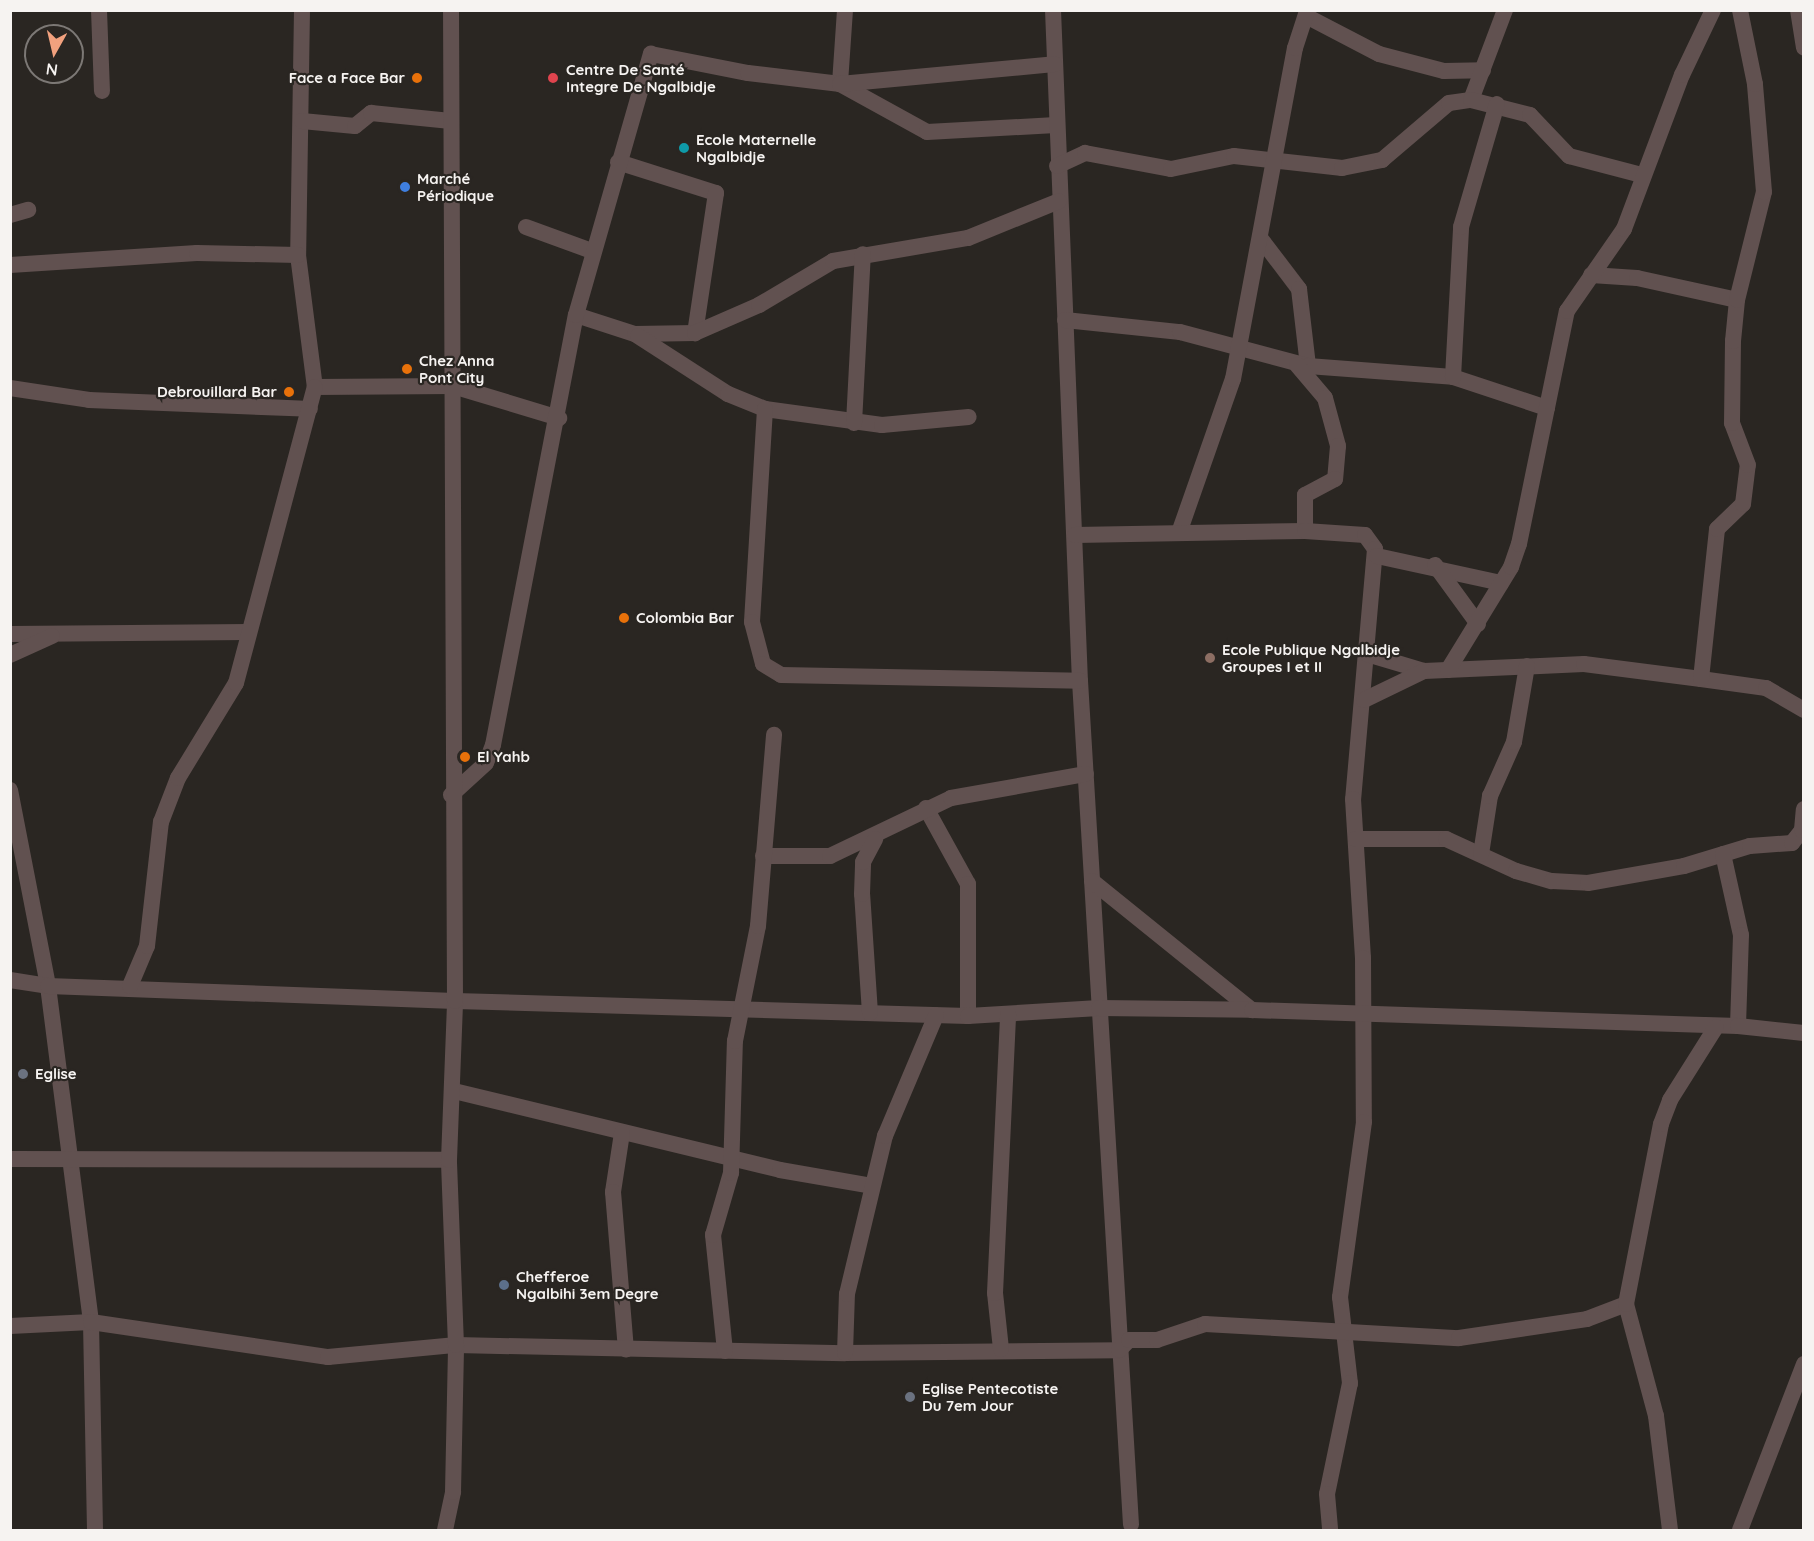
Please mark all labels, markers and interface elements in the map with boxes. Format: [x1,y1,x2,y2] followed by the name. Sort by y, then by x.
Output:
[24,24,84,84] north arrow
[45,59,59,81] text: N
[566,60,716,95] place label: Centre De Santé Integre De Ngalbidje
[289,69,405,87] place label: Face a Face Bar
[544,69,562,87] marker: Centre De Santé Integre De Ngalbidje
[410,71,424,85] marker: Face a Face Bar
[696,130,816,165] place label: Ecole Maternelle Ngalbidje
[677,141,691,155] marker: Ecole Maternelle Ngalbidje
[417,169,494,204] place label: Marché Périodique
[398,180,412,194] marker: Marché Périodique
[419,351,494,386] place label: Chez Anna Pont City
[400,362,414,376] marker: Chez Anna Pont City
[157,383,277,401] place label: Debrouillard Bar
[282,385,296,399] marker: Debrouillard Bar
[636,609,734,627] place label: Colombia Bar
[617,611,631,625] marker: Colombia Bar
[1222,640,1400,675] place label: Ecole Publique Ngalbidje Groupes I et II
[1203,651,1217,665] marker: Ecole Publique Ngalbidje Groupes I et II
[477,748,530,766] place label: El Yahb
[458,750,472,764] marker: El Yahb
[35,1065,77,1083] place label: Eglise
[16,1067,30,1081] marker: Eglise
[516,1267,659,1302] place label: Chefferoe Ngalbihi 3em Degre
[497,1278,511,1292] marker: Chefferoe Ngalbihi 3em Degre
[922,1379,1058,1414] place label: Eglise Pentecotiste Du 7em Jour
[903,1390,917,1404] marker: Eglise Pentecotiste Du 7em Jour

